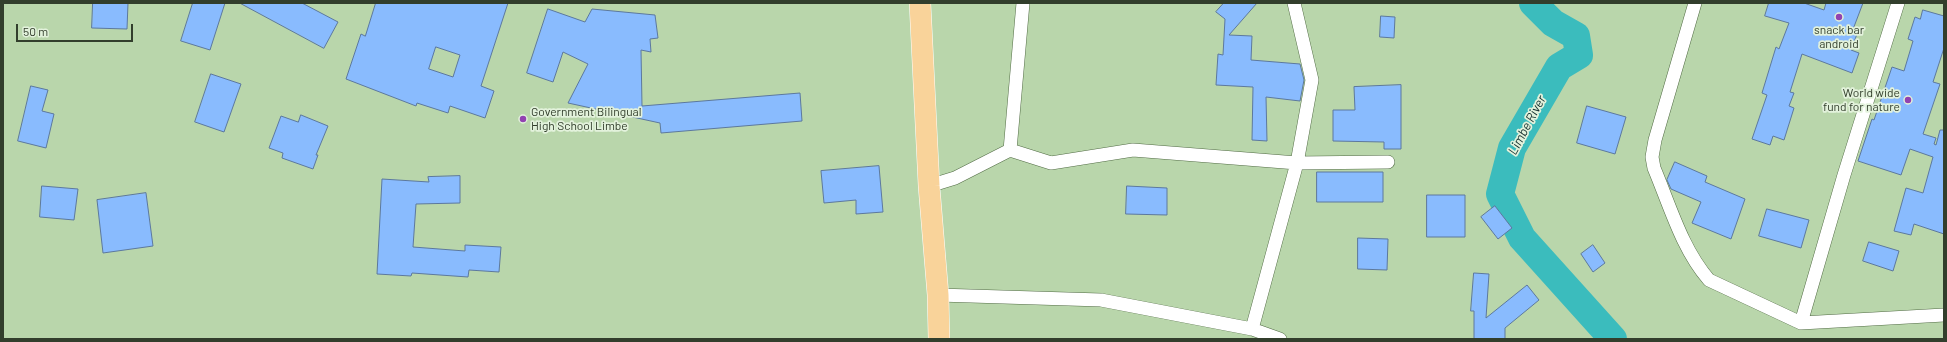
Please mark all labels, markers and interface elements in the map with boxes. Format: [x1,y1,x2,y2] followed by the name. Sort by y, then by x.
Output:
[1834,12,1844,22] marker: snack bar android
[18,16,135,42] scale bar
[1814,23,1864,51] place label: snack bar android
[23,24,48,38] text: 50 m
[1823,86,1900,114] place label: World wide fund for nature
[1505,93,1549,157] water label: Limbe River
[1903,95,1913,105] marker: World wide fund for nature
[531,105,641,133] place label: Government Bilingual High School Limbe
[518,114,528,124] marker: Government Bilingual High School Limbe

